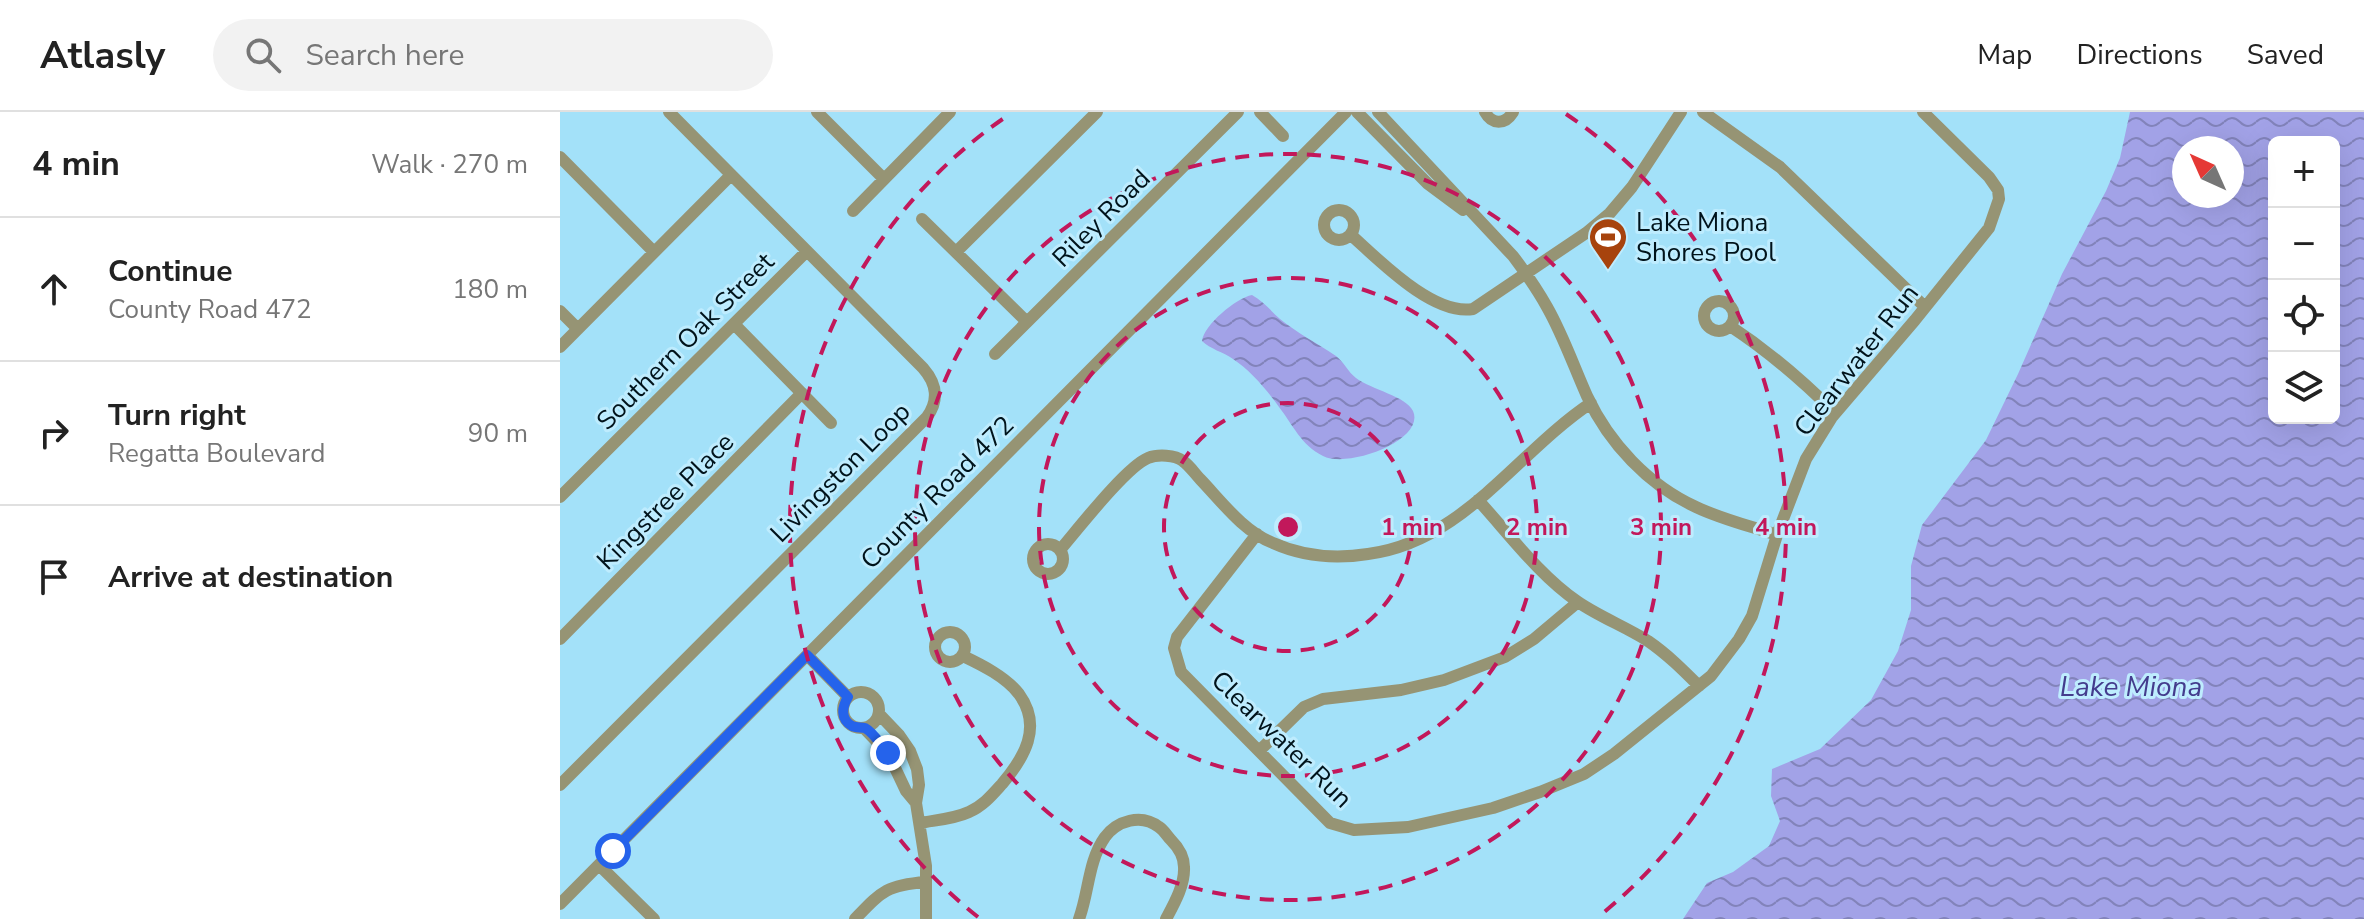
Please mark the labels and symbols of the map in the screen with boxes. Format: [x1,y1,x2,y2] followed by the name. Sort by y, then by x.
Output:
[2172,136,2244,208] north arrow
[1045,162,1158,275] street label: Riley Road
[1636,205,1776,270] place label: Lake Miona Shores Pool
[1587,216,1629,271] sports icon: Lake Miona Shores Pool
[589,244,782,438] street label: Southern Oak Street
[1786,277,1927,443] street label: Clearwater Run
[763,395,918,550] street label: Livingston Loop
[853,408,1022,577] street label: County Road 472
[589,425,742,578] street label: Kingstree Place
[1381,511,1443,543] text: 1 min
[1506,511,1568,543] text: 2 min
[1630,511,1692,543] text: 3 min
[1755,511,1817,543] text: 4 min
[1274,513,1302,541] centre of rings
[1203,663,1360,816] street label: Clearwater Run
[2060,668,2202,706] water label: Lake Miona
[870,735,906,771] route end
[595,833,631,869] route start

